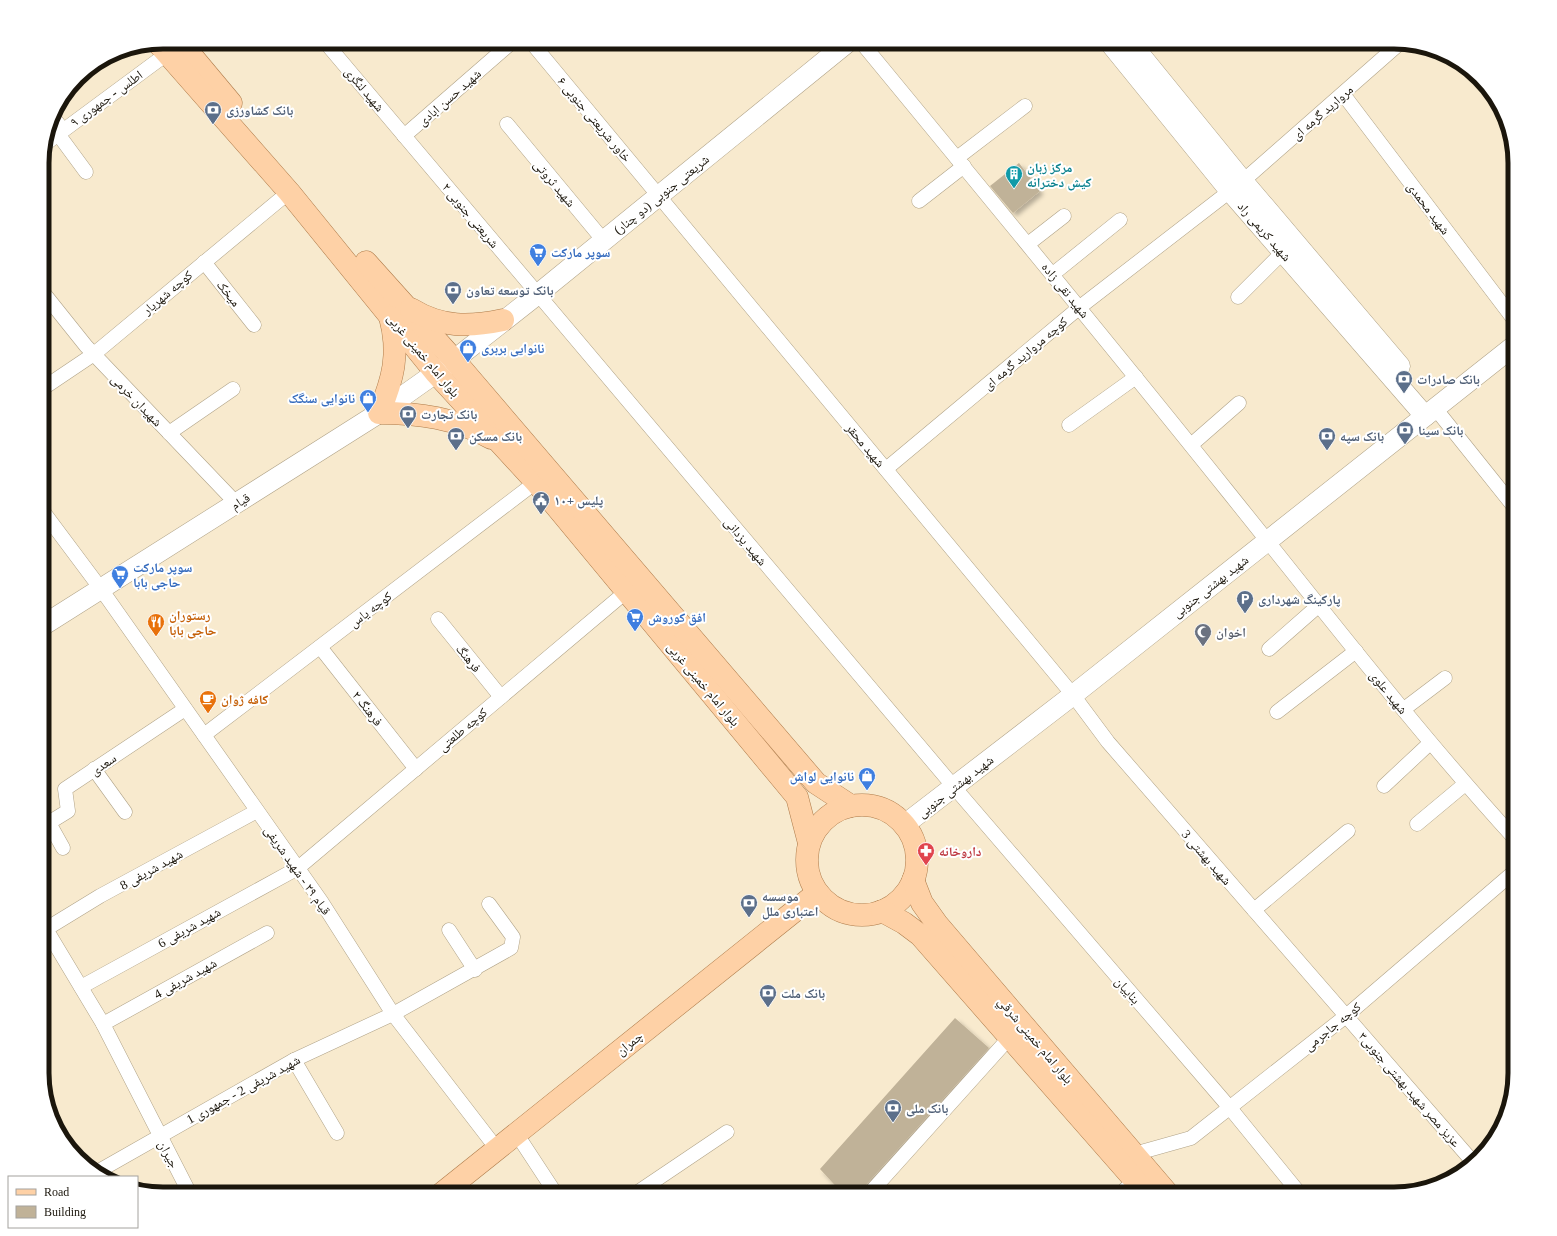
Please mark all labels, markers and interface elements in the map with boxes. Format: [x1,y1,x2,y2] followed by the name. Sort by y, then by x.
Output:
[341,64,388,115] street label: شهید لنگری
[415,66,485,130] street label: شهید حسن ابادی
[67,67,146,130] street label: اطلس - جمهوری ۹
[554,74,634,165] street label: خاور شریعتی جنوبی ۶
[1289,82,1357,144] street label: مروارید گرمه ای
[203,100,223,125] bank icon: بانک کشاورزی
[226,103,294,118] place label: بانک کشاورزی
[611,151,713,238] street label: شریعتی جنوبی (دو چنار)
[530,157,579,211] street label: شهید ثروتی
[1027,160,1092,191] place label: مرکز زبان کیش دخترانه
[1004,164,1024,189] building icon: مرکز زبان کیش دخترانه
[1403,179,1453,238] street label: شهید محمدی
[438,180,502,252] street label: شریعتی جنوبی ۲
[1234,199,1294,265] street label: شهید کریمی راد
[528,242,548,267] supermarket icon: سوپر مارکت
[551,245,610,261] place label: سوپر مارکت
[1038,259,1093,322] street label: شهید نقی زاده
[139,267,196,319] street label: کوچه شهریار
[213,277,244,310] street label: میخک
[443,280,463,305] bank icon: بانک توسعه تعاون
[466,283,554,298] place label: بانک توسعه تعاون
[383,310,463,401] street label: بلوار امام خمینی غربی
[980,314,1071,394] street label: کوچه مروارید گرمه ای
[458,338,478,363] shop icon: نانوایی بربری
[481,341,545,357] place label: نانوایی بربری
[1394,369,1414,394] bank icon: بانک صادرات
[107,371,165,430] street label: شهیدان خرمی
[1417,372,1480,387] place label: بانک صادرات
[358,388,378,413] shop icon: نانوایی سنگک
[288,391,355,407] place label: نانوایی سنگک
[398,404,418,429] bank icon: بانک تجارت
[421,407,478,422] place label: بانک تجارت
[842,420,888,471] street label: شهید محقر
[1395,420,1415,445] bank icon: بانک سینا
[1418,423,1464,438] place label: بانک سینا
[446,426,466,451] bank icon: بانک مسکن
[1317,426,1337,451] bank icon: بانک سپه
[469,429,523,445] place label: بانک مسکن
[1340,429,1384,445] place label: بانک سپه
[228,490,253,514] street label: قیام
[531,490,551,515] public building icon: پلیس +۱۰
[554,493,603,509] place label: پلیس +۱۰
[720,514,770,569] street label: شهید یزدانی
[1169,552,1252,621] street label: شهید بهشتی جنوبی
[133,560,192,591] place label: سوپر مارکت حاجی بابا
[110,564,130,589] supermarket icon: سوپر مارکت حاجی بابا
[346,588,396,631] street label: کوچه یاس
[1235,589,1255,614] parking icon: پارکینگ شهرداری
[1258,592,1341,608] place label: پارکینگ شهرداری
[625,607,645,632] supermarket icon: افق کوروش
[169,608,216,639] place label: رستوران حاجی بابا
[648,610,706,626] place label: افق کوروش
[146,612,166,637] restaurant icon: رستوران حاجی بابا
[1193,622,1213,647] mosque icon: اخوان
[1216,625,1246,640] place label: اخوان
[663,639,743,730] street label: بلوار امام خمینی غربی
[452,641,484,676] street label: فرهنگ
[1366,668,1411,718] street label: شهید علوی
[349,688,386,729] street label: فرهنگ ۲
[198,689,218,714] cafe icon: کافه ژوان
[221,692,269,707] place label: کافه ژوان
[435,704,491,755] street label: کوچه طلعتی
[87,750,120,779] street label: سعدی
[914,752,997,821] street label: شهید بهشتی جنوبی
[857,766,877,791] shop icon: نانوایی لواش
[790,769,854,785] place label: نانوایی لواش
[260,823,334,918] street label: قیام ۲۹ - شهید شریفی
[1178,827,1235,889] street label: شهید بهشتی 3
[916,841,936,866] pharmacy icon: داروخانه
[939,844,982,859] place label: داروخانه
[117,846,186,894] street label: شهید شریفی 8
[762,889,818,920] place label: موسسه اعتباری ملل
[739,893,759,918] bank icon: موسسه اعتباری ملل
[155,904,224,952] street label: شهید شریفی 6
[151,955,220,1003] street label: شهید شریفی 4
[1111,974,1143,1007] street label: بناییان
[758,983,778,1008] bank icon: بانک ملت
[781,986,826,1001] place label: بانک ملت
[992,994,1076,1089] street label: بلوار امام خمینی شرقي
[1301,999,1365,1055] street label: کوچه جاجرمی
[613,1028,646,1059] street label: چمران
[1355,1029,1464,1151] street label: عزیز مصر شهید بهشتی جنوبی۳
[184,1052,303,1128] street label: شهید شریفی 2 - جمهوری 1
[883,1098,903,1123] bank icon: بانک ملی
[906,1101,949,1117] place label: بانک ملی
[154,1138,182,1171] street label: جیران
[8,1176,138,1228] legend
[44,1185,69,1199] text: Road
[44,1205,86,1219] text: Building

